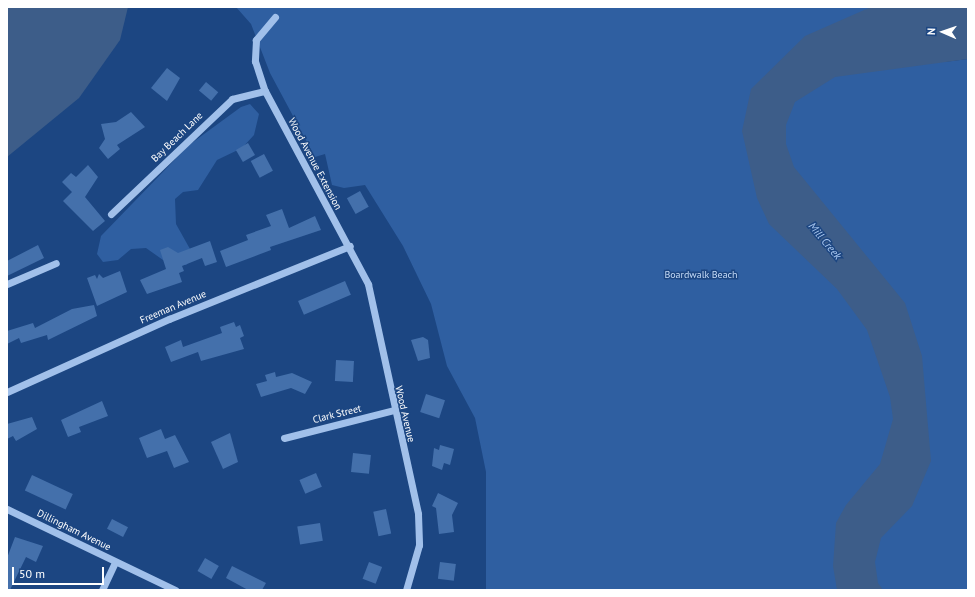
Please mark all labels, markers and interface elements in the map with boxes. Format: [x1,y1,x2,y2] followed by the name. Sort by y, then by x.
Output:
[923,12,963,52] north arrow
[924,28,938,35] text: N
[149,109,205,165] street label: Bay Beach Lane
[286,116,344,212] street label: Wood Avenue Extension
[806,220,844,262] water label: Mill Creek
[664,269,738,281] park label: Boardwalk Beach
[138,288,208,326] street label: Freeman Avenue
[393,384,417,444] street label: Wood Avenue
[311,402,363,426] street label: Clark Street
[35,507,113,553] street label: Dillingham Avenue
[14,559,106,585] scale bar
[19,566,45,581] text: 50 m

